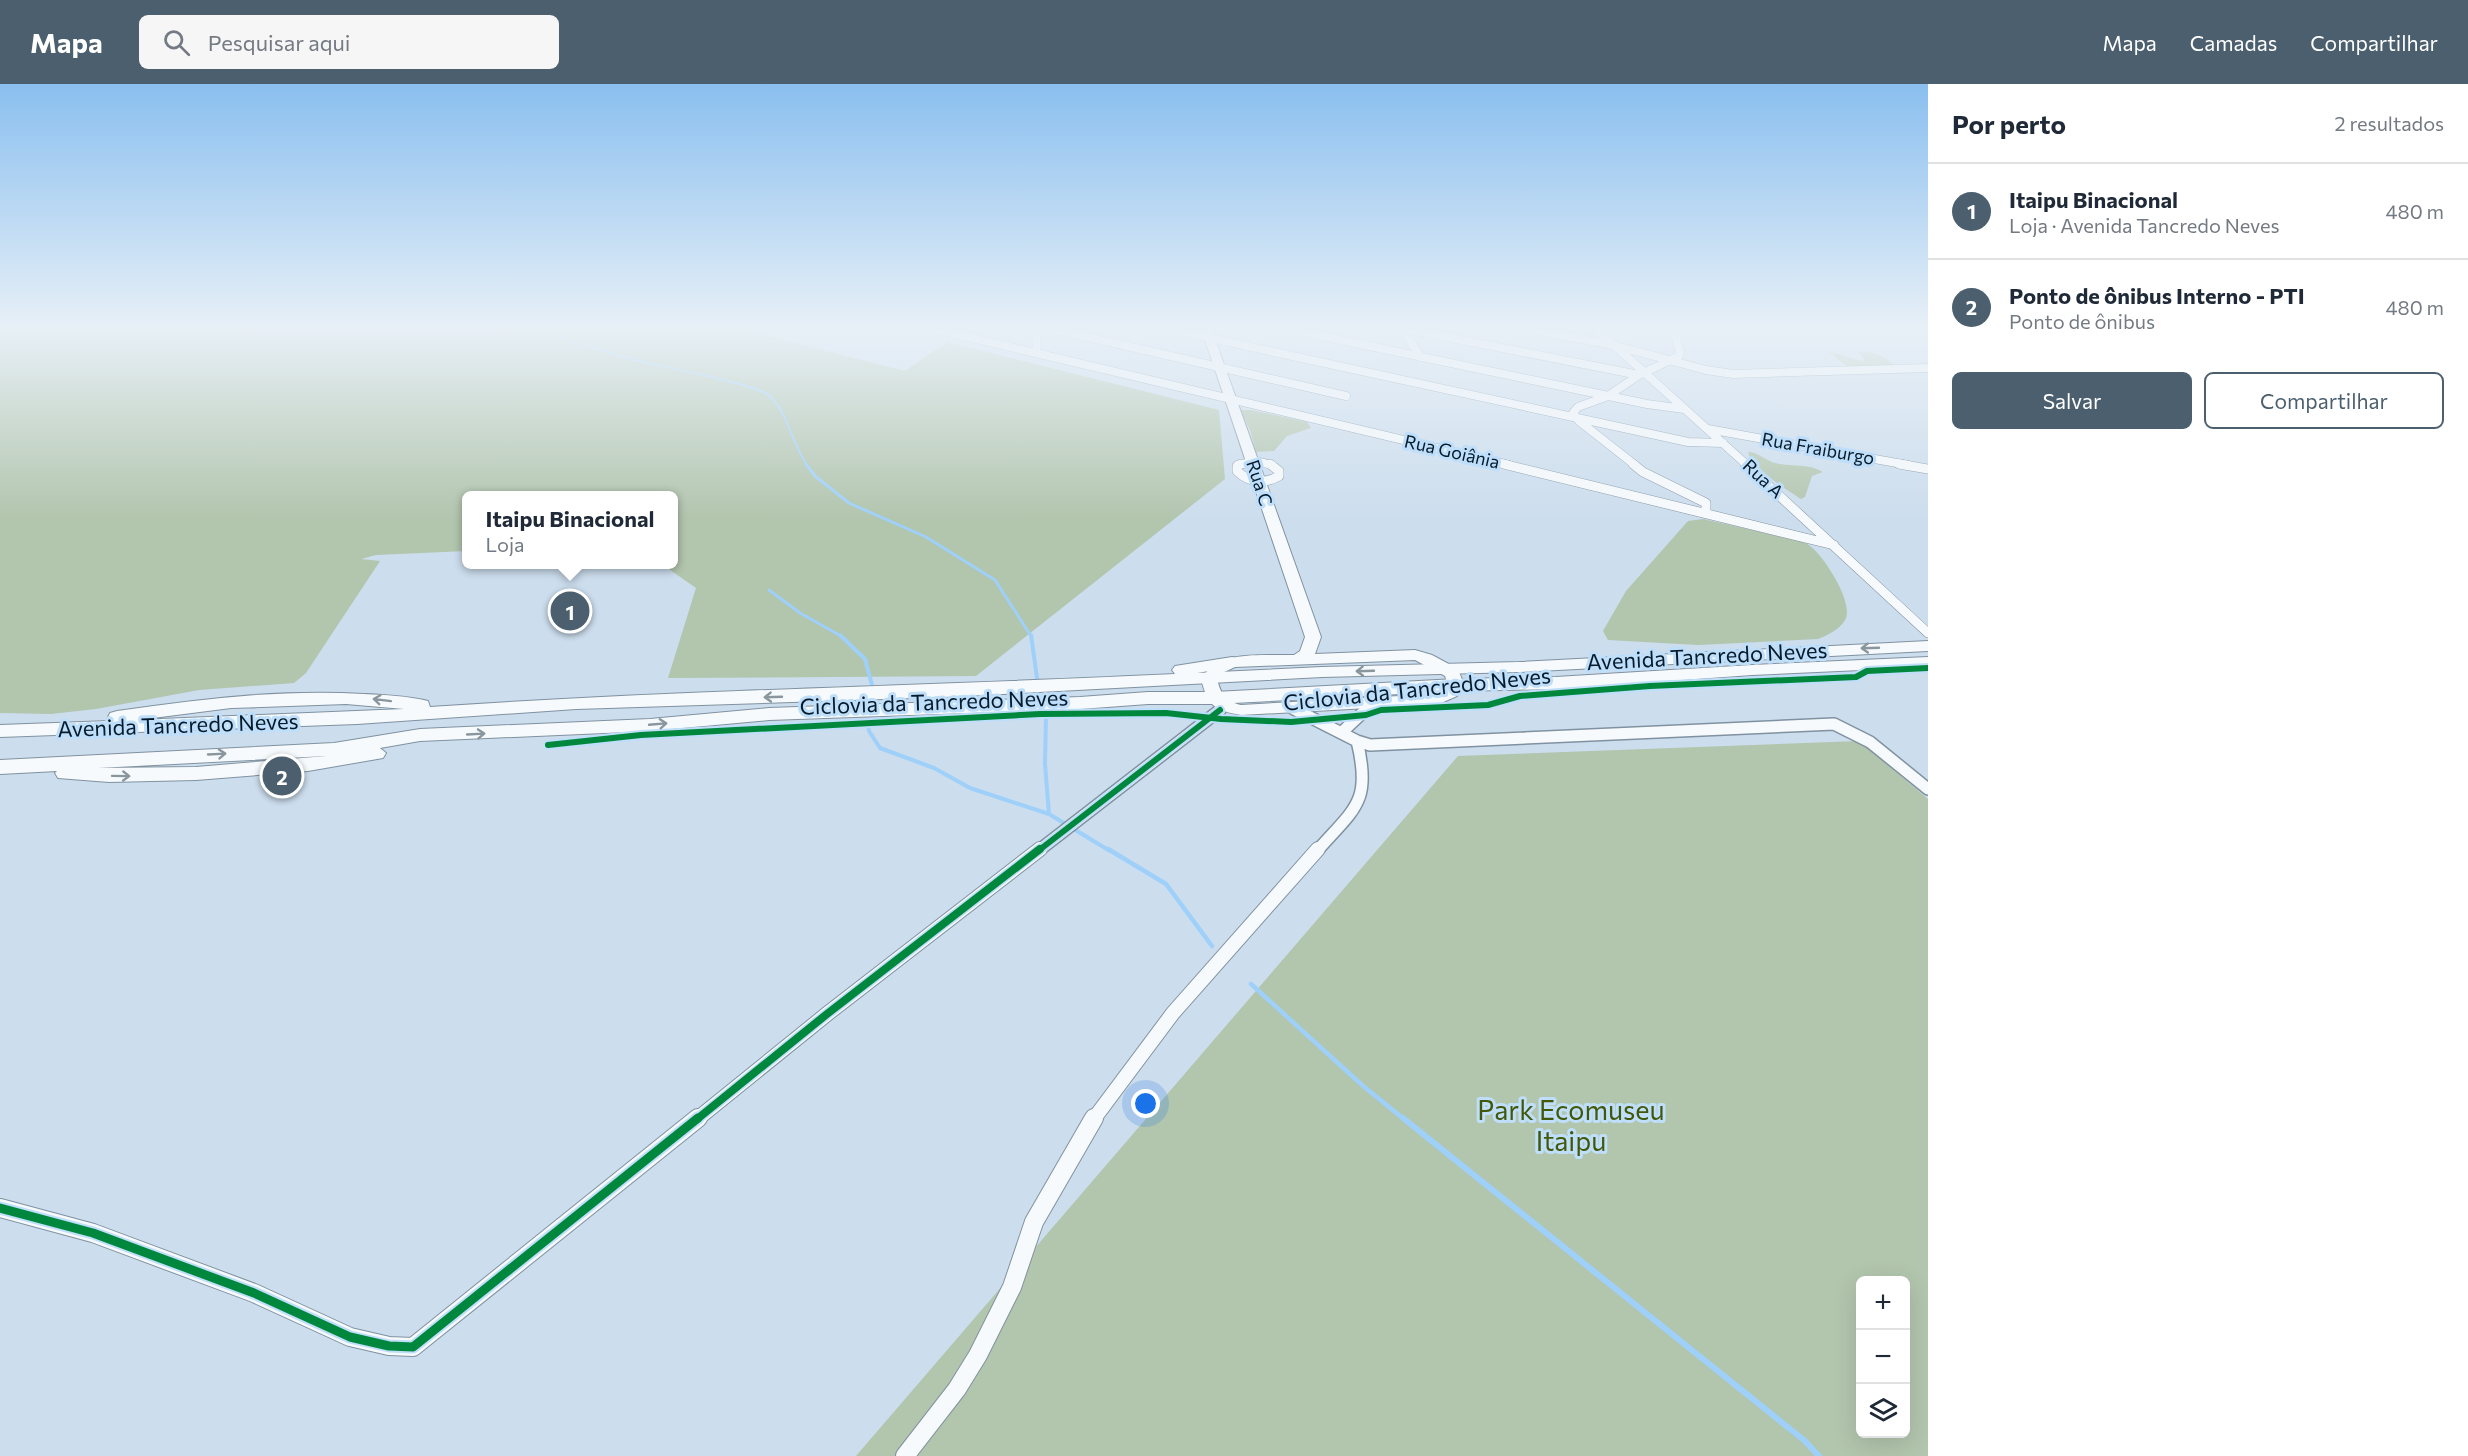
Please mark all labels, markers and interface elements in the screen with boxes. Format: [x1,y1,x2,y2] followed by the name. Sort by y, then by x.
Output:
[139,15,559,69] search box
[30,25,103,59] text: Mapa
[160,26,193,59] icon: search
[208,29,350,56] text: Pesquisar aqui
[2103,30,2157,55] text: Mapa
[2190,30,2277,55] text: Camadas
[2310,30,2438,55] text: Compartilhar
[1952,108,2066,139] text: Por perto
[2334,111,2444,135] text: 2 resultados
[2009,186,2178,213] text: Itaipu Binacional
[1967,199,1976,223] text: 1
[2386,199,2444,223] text: 480 m
[2009,213,2280,237] text: Loja · Avenida Tancredo Neves
[2009,282,2305,309] text: Ponto de ônibus Interno - PTI
[1966,295,1977,319] text: 2
[2386,295,2444,319] text: 480 m
[2009,309,2155,333] text: Ponto de ônibus
[1952,372,2192,429] button: Salvar
[2204,372,2444,429] button: Compartilhar
[1760,427,1876,469] street label: Rua Fraiburgo
[1402,429,1502,473] street label: Rua Goiânia
[1739,454,1788,502] street label: Rua A
[1242,457,1278,509] street label: Rua C
[462,491,678,569] popup
[486,505,654,532] text: Itaipu Binacional
[486,532,524,556] text: Loja
[550,588,590,634] pin: 1
[1586,636,1828,675] street label: Avenida Tancredo Neves
[1860,642,1880,653] one-way arrow
[1282,661,1552,716] street label: Ciclovia da Tancredo Neves
[1356,665,1376,676] one-way arrow
[799,683,1069,720] street label: Ciclovia da Tancredo Neves
[763,692,783,703] one-way arrow
[372,694,392,705] one-way arrow
[57,707,299,742] street label: Avenida Tancredo Neves
[647,718,667,729] one-way arrow
[465,728,485,739] one-way arrow
[206,749,226,760] one-way arrow
[262,754,302,798] pin: 2
[111,771,131,782] one-way arrow
[1131,1089,1160,1118] your location
[1477,1093,1665,1157] park label: Park Ecomuseu Itaipu
[1856,1276,1910,1438] map controls
[1856,1276,1910,1330] button: +
[1856,1330,1910,1384] button: −
[1856,1384,1910,1438] button: layers

